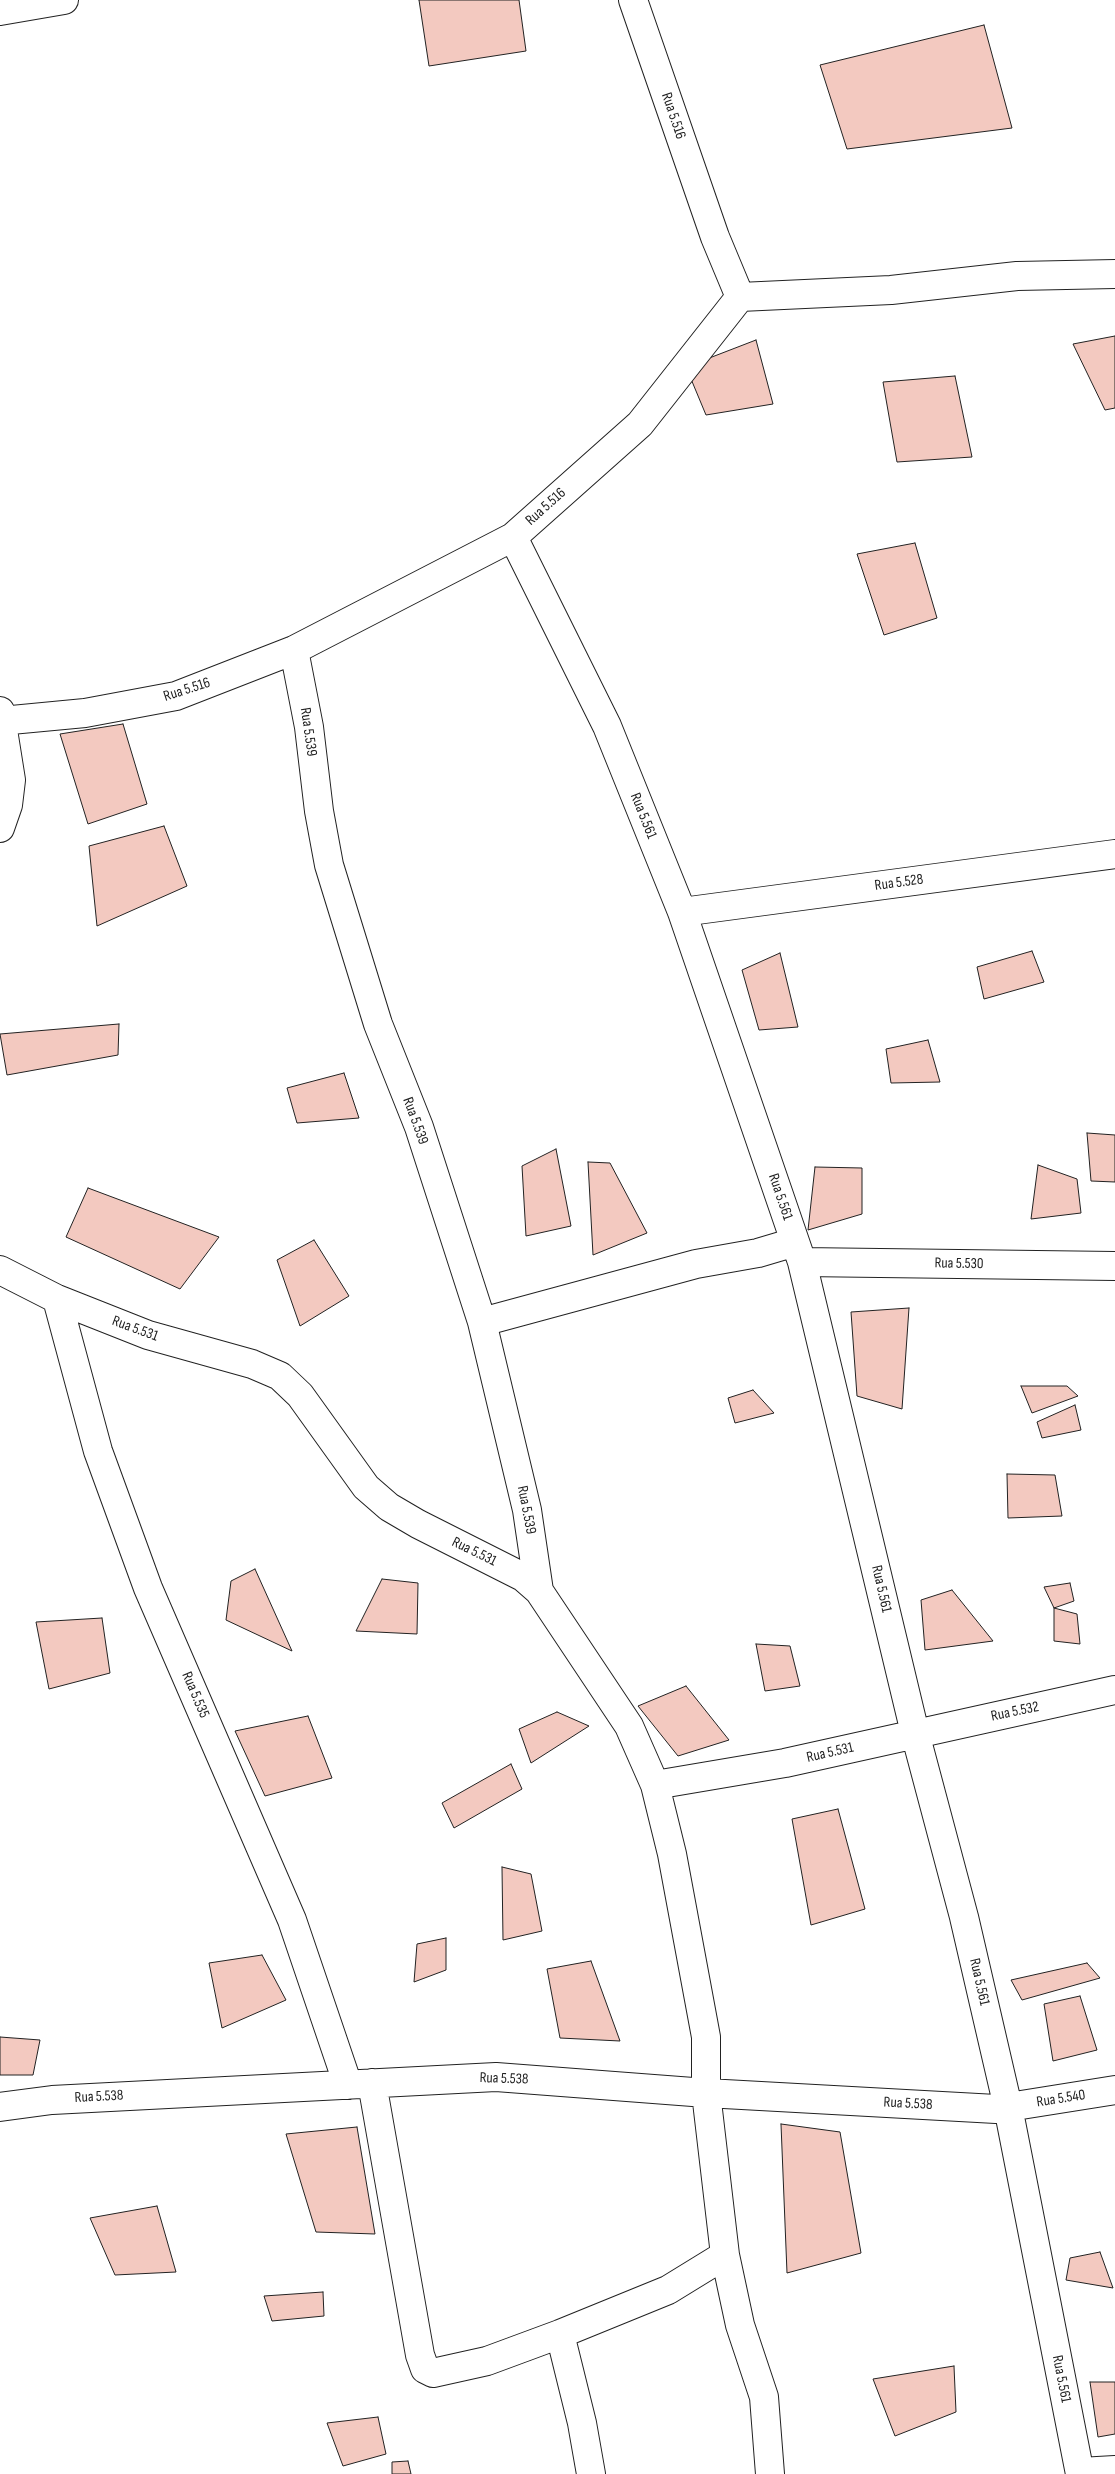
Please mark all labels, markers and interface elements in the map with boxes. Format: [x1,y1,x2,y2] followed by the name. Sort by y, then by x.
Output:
[657,90,689,142] street label: Rua 5.516
[522,484,570,530] street label: Rua 5.516
[161,674,213,706] street label: Rua 5.516
[296,706,320,758] street label: Rua 5.539
[626,790,660,842] street label: Rua 5.561
[874,871,924,895] street label: Rua 5.528
[398,1095,432,1147] street label: Rua 5.539
[764,1171,796,1223] street label: Rua 5.561
[934,1255,984,1273] street label: Rua 5.530
[110,1312,160,1346] street label: Rua 5.531
[512,1484,540,1536] street label: Rua 5.539
[449,1533,499,1571] street label: Rua 5.531
[867,1564,895,1614] street label: Rua 5.561
[177,1669,213,1721] street label: Rua 5.535
[989,1698,1041,1726] street label: Rua 5.532
[805,1739,855,1767] street label: Rua 5.531
[965,1957,993,2007] street label: Rua 5.561
[479,2069,529,2089] street label: Rua 5.538
[1035,2086,1087,2112] street label: Rua 5.540
[74,2087,124,2107] street label: Rua 5.538
[883,2094,933,2114] street label: Rua 5.538
[1048,2354,1074,2404] street label: Rua 5.561

